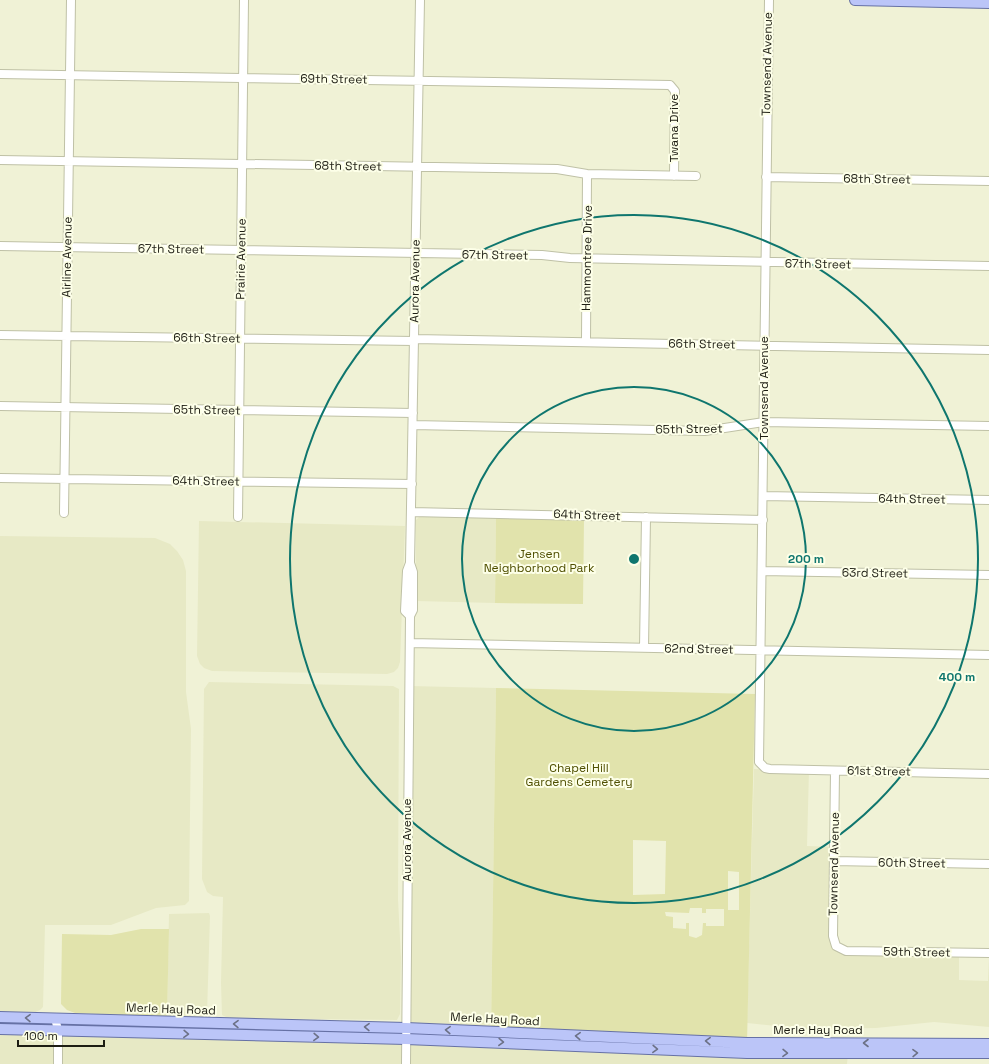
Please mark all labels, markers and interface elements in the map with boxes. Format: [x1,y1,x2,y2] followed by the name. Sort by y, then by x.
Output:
[758,12,776,116] street label: Townsend Avenue
[300,70,368,88] street label: 69th Street
[666,94,682,162] street label: Twana Drive
[314,157,382,175] street label: 68th Street
[843,170,911,188] street label: 68th Street
[578,205,596,311] street label: Hammontree Drive
[58,217,76,297] street label: Airline Avenue
[232,218,250,300] street label: Prairie Avenue
[406,239,424,323] street label: Aurora Avenue
[138,240,204,258] street label: 67th Street
[462,246,528,264] street label: 67th Street
[785,255,851,273] street label: 67th Street
[173,329,241,347] street label: 66th Street
[668,335,736,353] street label: 66th Street
[756,336,772,440] street label: Townsend Avenue
[173,401,241,419] street label: 65th Street
[655,420,723,438] street label: 65th Street
[172,472,240,490] street label: 64th Street
[878,490,946,508] street label: 64th Street
[553,506,621,524] street label: 64th Street
[484,546,595,576] park label: Jensen Neighborhood Park
[788,551,824,567] text: 200 m
[627,552,641,566] centre of rings
[842,564,908,582] street label: 63rd Street
[664,640,734,658] street label: 62nd Street
[939,669,975,685] text: 400 m
[526,760,633,790] park label: Chapel Hill Gardens Cemetery
[847,762,911,780] street label: 61st Street
[399,798,415,882] street label: Aurora Avenue
[825,812,843,916] street label: Townsend Avenue
[878,854,946,872] street label: 60th Street
[883,943,951,961] street label: 59th Street
[126,999,216,1019] street label: Merle Hay Road
[450,1009,540,1029] street label: Merle Hay Road
[25,1014,31,1022] one-way arrow
[233,1019,239,1028] one-way arrow
[18,1022,104,1048] scale bar
[773,1022,863,1038] street label: Merle Hay Road
[364,1023,370,1031] one-way arrow
[445,1025,451,1034] one-way arrow
[24,1028,58,1044] text: 100 m
[183,1029,189,1038] one-way arrow
[575,1032,581,1040] one-way arrow
[313,1033,319,1041] one-way arrow
[705,1037,711,1045] one-way arrow
[498,1038,504,1047] one-way arrow
[863,1039,869,1048] one-way arrow
[652,1045,658,1053] one-way arrow
[782,1049,788,1057] one-way arrow
[912,1049,918,1057] one-way arrow

